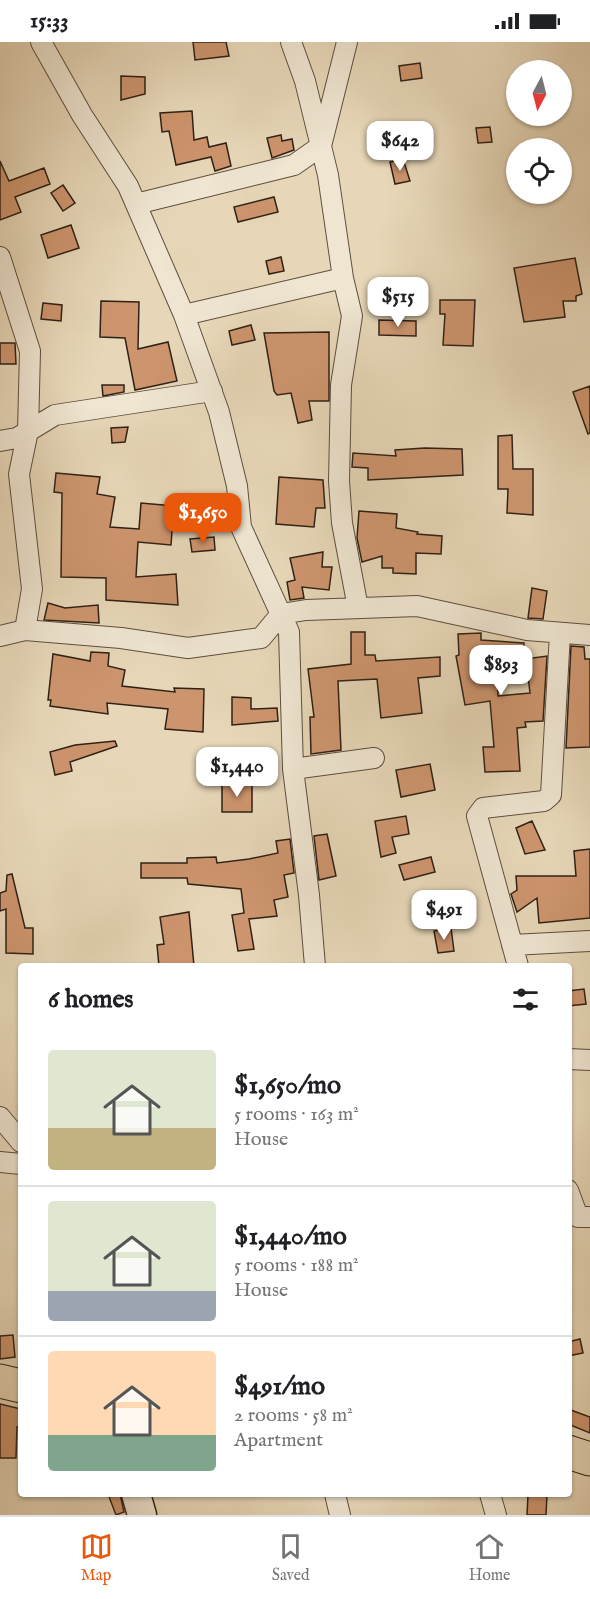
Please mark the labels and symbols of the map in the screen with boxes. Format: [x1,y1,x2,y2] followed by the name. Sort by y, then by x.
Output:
[506,60,572,126] north arrow
[364,121,436,172] pin: $642
[362,277,434,328] pin: $515
[154,493,252,544] pin: $1,650
[465,645,537,696] pin: $893
[188,747,286,798] pin: $1,440
[408,890,480,941] pin: $491

